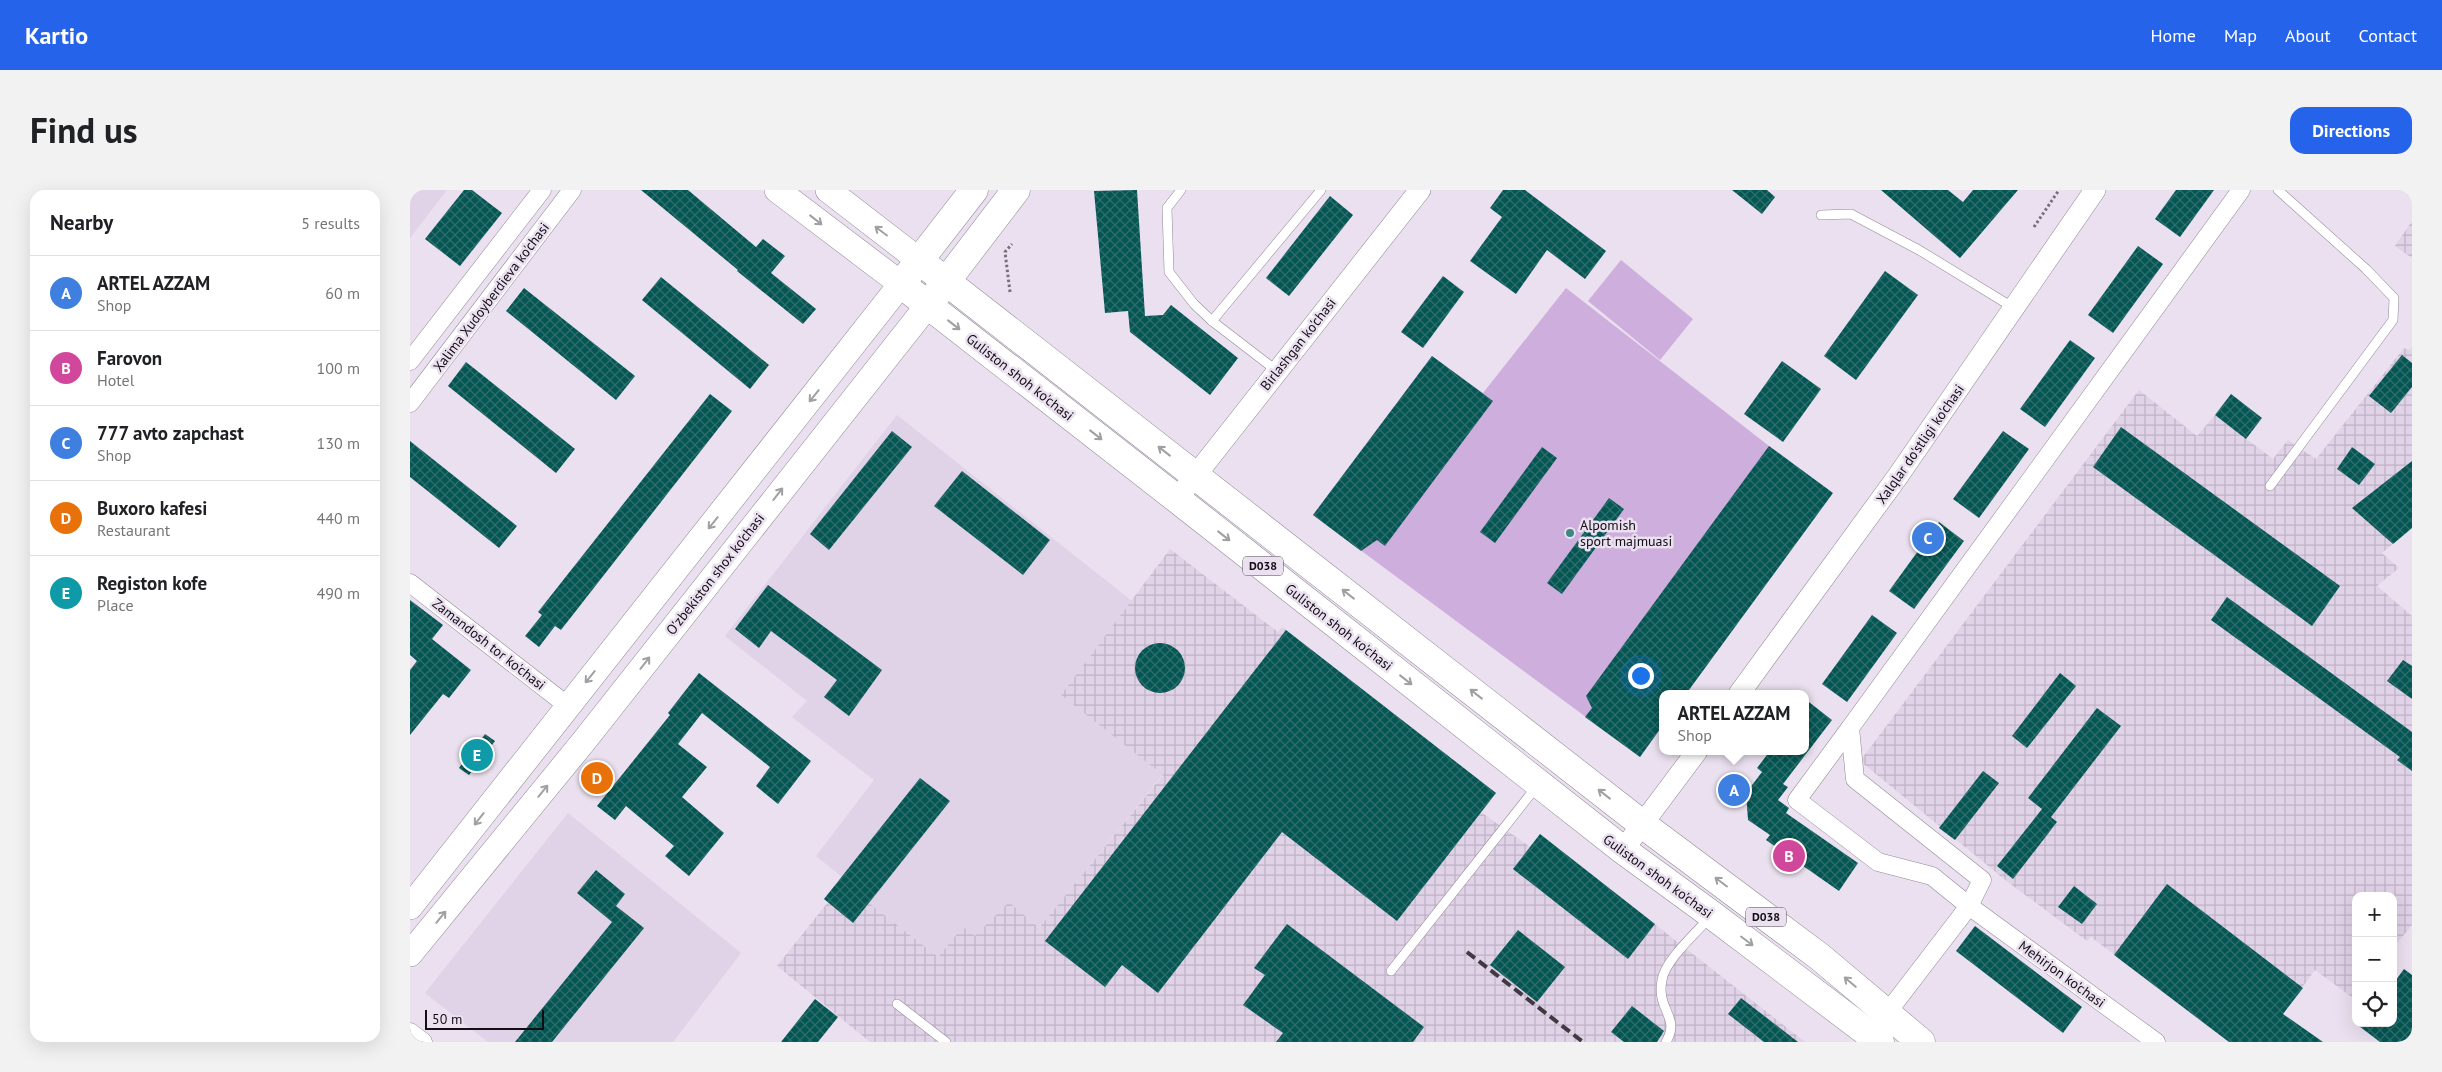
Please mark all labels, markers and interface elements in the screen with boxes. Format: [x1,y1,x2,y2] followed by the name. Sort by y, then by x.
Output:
[25,20,88,51] text: Kartio
[2150,24,2196,47] text: Home
[2224,24,2257,47] text: Map
[2285,24,2331,47] text: About
[2359,24,2417,47] text: Contact
[30,107,138,153] text: Find us
[2290,107,2412,154] button: Directions
[50,209,113,236] text: Nearby
[301,213,360,233] text: 5 results
[809,214,822,225] one-way arrow
[429,219,553,375] street label: Xalima Xudoyberdieva ko'chasi
[875,226,888,237] one-way arrow
[97,271,210,295] text: ARTEL AZZAM
[61,283,71,303] text: A
[325,283,360,303] text: 60 m
[1256,294,1340,394] street label: Birlashgan ko'chasi
[97,295,131,315] text: Shop
[947,320,961,330] one-way arrow
[963,329,1077,425] street label: Guliston shoh ko'chasi
[97,346,162,370] text: Farovon
[61,358,71,378] text: B
[317,358,360,378] text: 100 m
[97,370,134,390] text: Hotel
[1872,381,1968,507] street label: Xalqlar do'stligi ko'chasi
[809,389,820,402] one-way arrow
[97,421,244,445] text: 777 avto zapchast
[1089,430,1102,441] one-way arrow
[62,433,70,453] text: C
[317,433,360,453] text: 130 m
[97,445,131,465] text: Shop
[1157,446,1171,456] one-way arrow
[772,488,783,501] one-way arrow
[97,496,207,520] text: Buxoro kafesi
[61,508,71,528] text: D
[317,508,360,528] text: 440 m
[662,510,768,638] street label: O'zbekiston shox ko'chasi
[707,516,718,529] one-way arrow
[1580,516,1672,550] place label: Alpomish sport majmuasi
[1912,519,1944,557] pin: C
[97,520,170,540] text: Restaurant
[1564,527,1576,539] marker: Alpomish sport majmuasi
[1217,530,1230,541] one-way arrow
[1243,556,1283,576] road number: D038
[97,571,207,595] text: Registon kofe
[1282,579,1396,675] street label: Guliston shoh ko'chasi
[62,583,70,603] text: E
[317,583,360,603] text: 490 m
[1342,588,1355,599] one-way arrow
[429,594,549,694] street label: Zamandosh tor ko'chasi
[97,595,134,615] text: Place
[639,657,650,670] one-way arrow
[1628,663,1654,689] your location
[584,671,595,684] one-way arrow
[1399,674,1412,685] one-way arrow
[1470,688,1483,699] one-way arrow
[1659,690,1809,755] popup
[1677,701,1791,725] text: ARTEL AZZAM
[1677,725,1712,745] text: Shop
[461,736,493,774] pin: E
[581,759,613,797] pin: D
[1718,771,1750,809] pin: A
[538,784,549,797] one-way arrow
[1598,788,1611,799] one-way arrow
[473,812,484,825] one-way arrow
[1600,830,1716,922] street label: Guliston shoh ko'chasi
[1773,837,1805,875] pin: B
[1715,877,1728,888] one-way arrow
[2352,892,2397,1027] map controls
[2352,892,2397,937] button: +
[1746,908,1786,926] road number: D038
[435,910,446,923] one-way arrow
[1740,936,1754,946] one-way arrow
[2015,937,2109,1011] street label: Mehirjon ko'chasi
[2352,937,2397,982] button: −
[1843,976,1856,987] one-way arrow
[2352,982,2397,1027] button: locate
[425,1007,544,1030] scale bar
[432,1010,462,1028] text: 50 m

